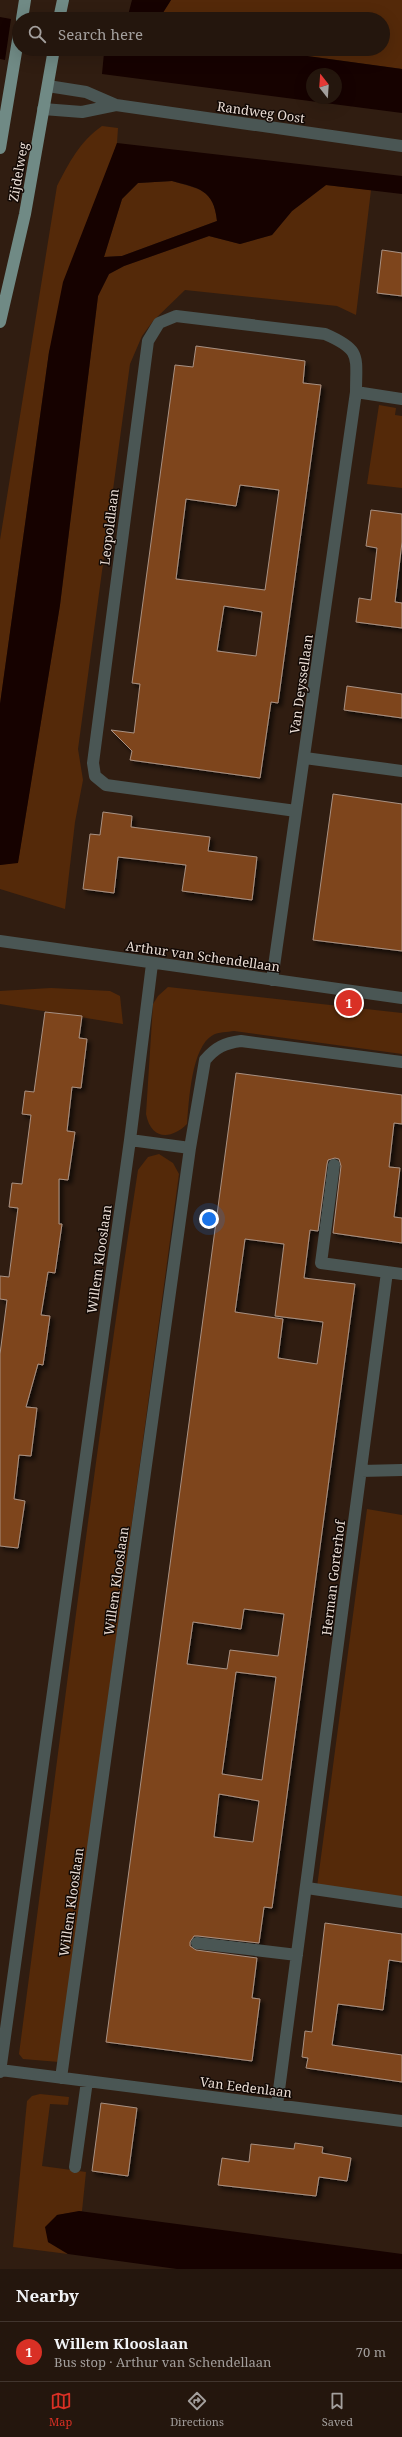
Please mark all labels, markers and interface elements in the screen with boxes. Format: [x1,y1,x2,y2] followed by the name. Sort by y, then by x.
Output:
[12,12,390,56] search box
[26,23,48,45] icon: search
[58,24,143,44] text: Search here
[306,68,342,104] north arrow
[216,97,306,127] street label: Randweg Oost
[4,141,32,203] street label: Zijdelweg
[95,487,123,566] street label: Leopoldlaan
[285,632,317,735] street label: Van Deyssellaan
[125,936,282,976] street label: Arthur van Schendellaan
[336,988,362,1018] pin: 1
[82,1203,116,1314] street label: Willem Klooslaan
[199,1209,219,1229] your location
[317,1518,349,1637] street label: Herman Gorterhof
[99,1525,133,1636] street label: Willem Klooslaan
[54,1846,88,1957] street label: Willem Klooslaan
[199,2072,294,2102] street label: Van Eedenlaan
[16,2284,79,2307] text: Nearby
[54,2333,188,2353] text: Willem Klooslaan
[25,2343,33,2361] text: 1
[356,2343,386,2361] text: 70 m
[54,2353,272,2371] text: Bus stop · Arthur van Schendellaan
[49,2390,72,2429] tab: Map
[170,2390,224,2429] tab: Directions
[322,2390,353,2429] tab: Saved

